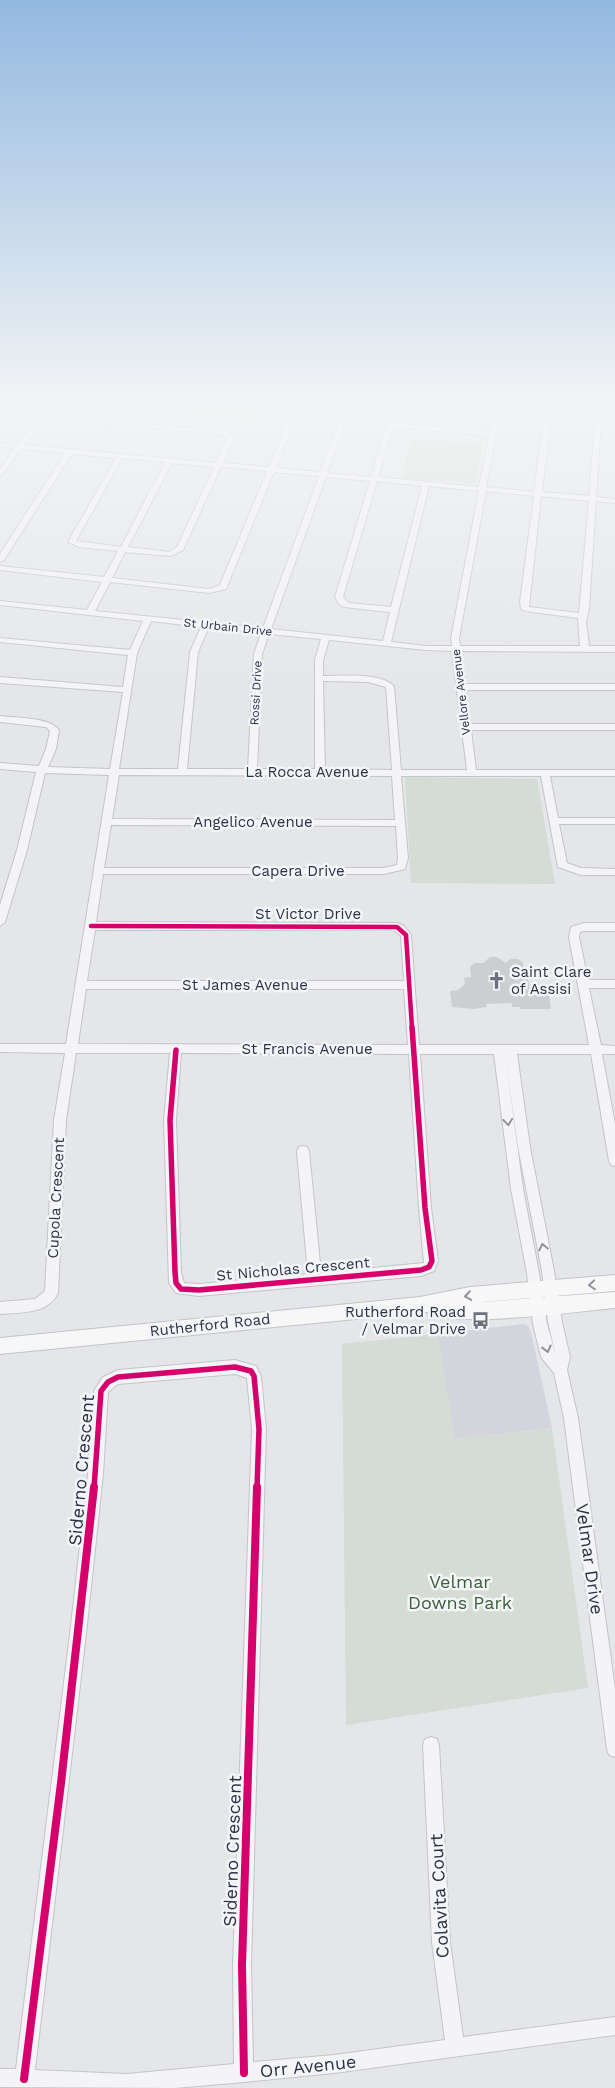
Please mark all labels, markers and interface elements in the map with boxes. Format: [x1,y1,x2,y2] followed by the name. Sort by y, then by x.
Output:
[183,615,273,639] street label: St Urbain Drive
[449,648,473,736] street label: Vellore Avenue
[247,660,265,726] street label: Rossi Drive
[245,763,369,781] street label: La Rocca Avenue
[193,813,313,831] street label: Angelico Avenue
[251,862,345,880] street label: Capera Drive
[255,905,361,923] street label: St Victor Drive
[511,963,591,998] place label: Saint Clare of Assisi
[487,971,507,991] church icon: Saint Clare of Assisi
[182,976,308,994] street label: St James Avenue
[241,1040,373,1058] street label: St Francis Avenue
[502,1119,513,1127] one-way arrow
[44,1136,68,1259] street label: Cupola Crescent
[538,1242,549,1251] one-way arrow
[215,1253,371,1285] street label: St Nicholas Crescent
[587,1279,595,1290] one-way arrow
[463,1291,472,1301] one-way arrow
[345,1303,466,1338] place label: Rutherford Road / Velmar Drive
[149,1310,271,1340] street label: Rutherford Road
[470,1311,490,1331] bus stop icon: Rutherford Road / Velmar Drive
[541,1344,551,1352] one-way arrow
[64,1393,98,1546] street label: Siderno Crescent
[572,1502,608,1616] street label: Velmar Drive
[408,1571,512,1613] park label: Velmar Downs Park
[219,1774,245,1927] street label: Siderno Crescent
[425,1833,453,1959] street label: Colavita Court
[259,2051,357,2081] street label: Orr Avenue

